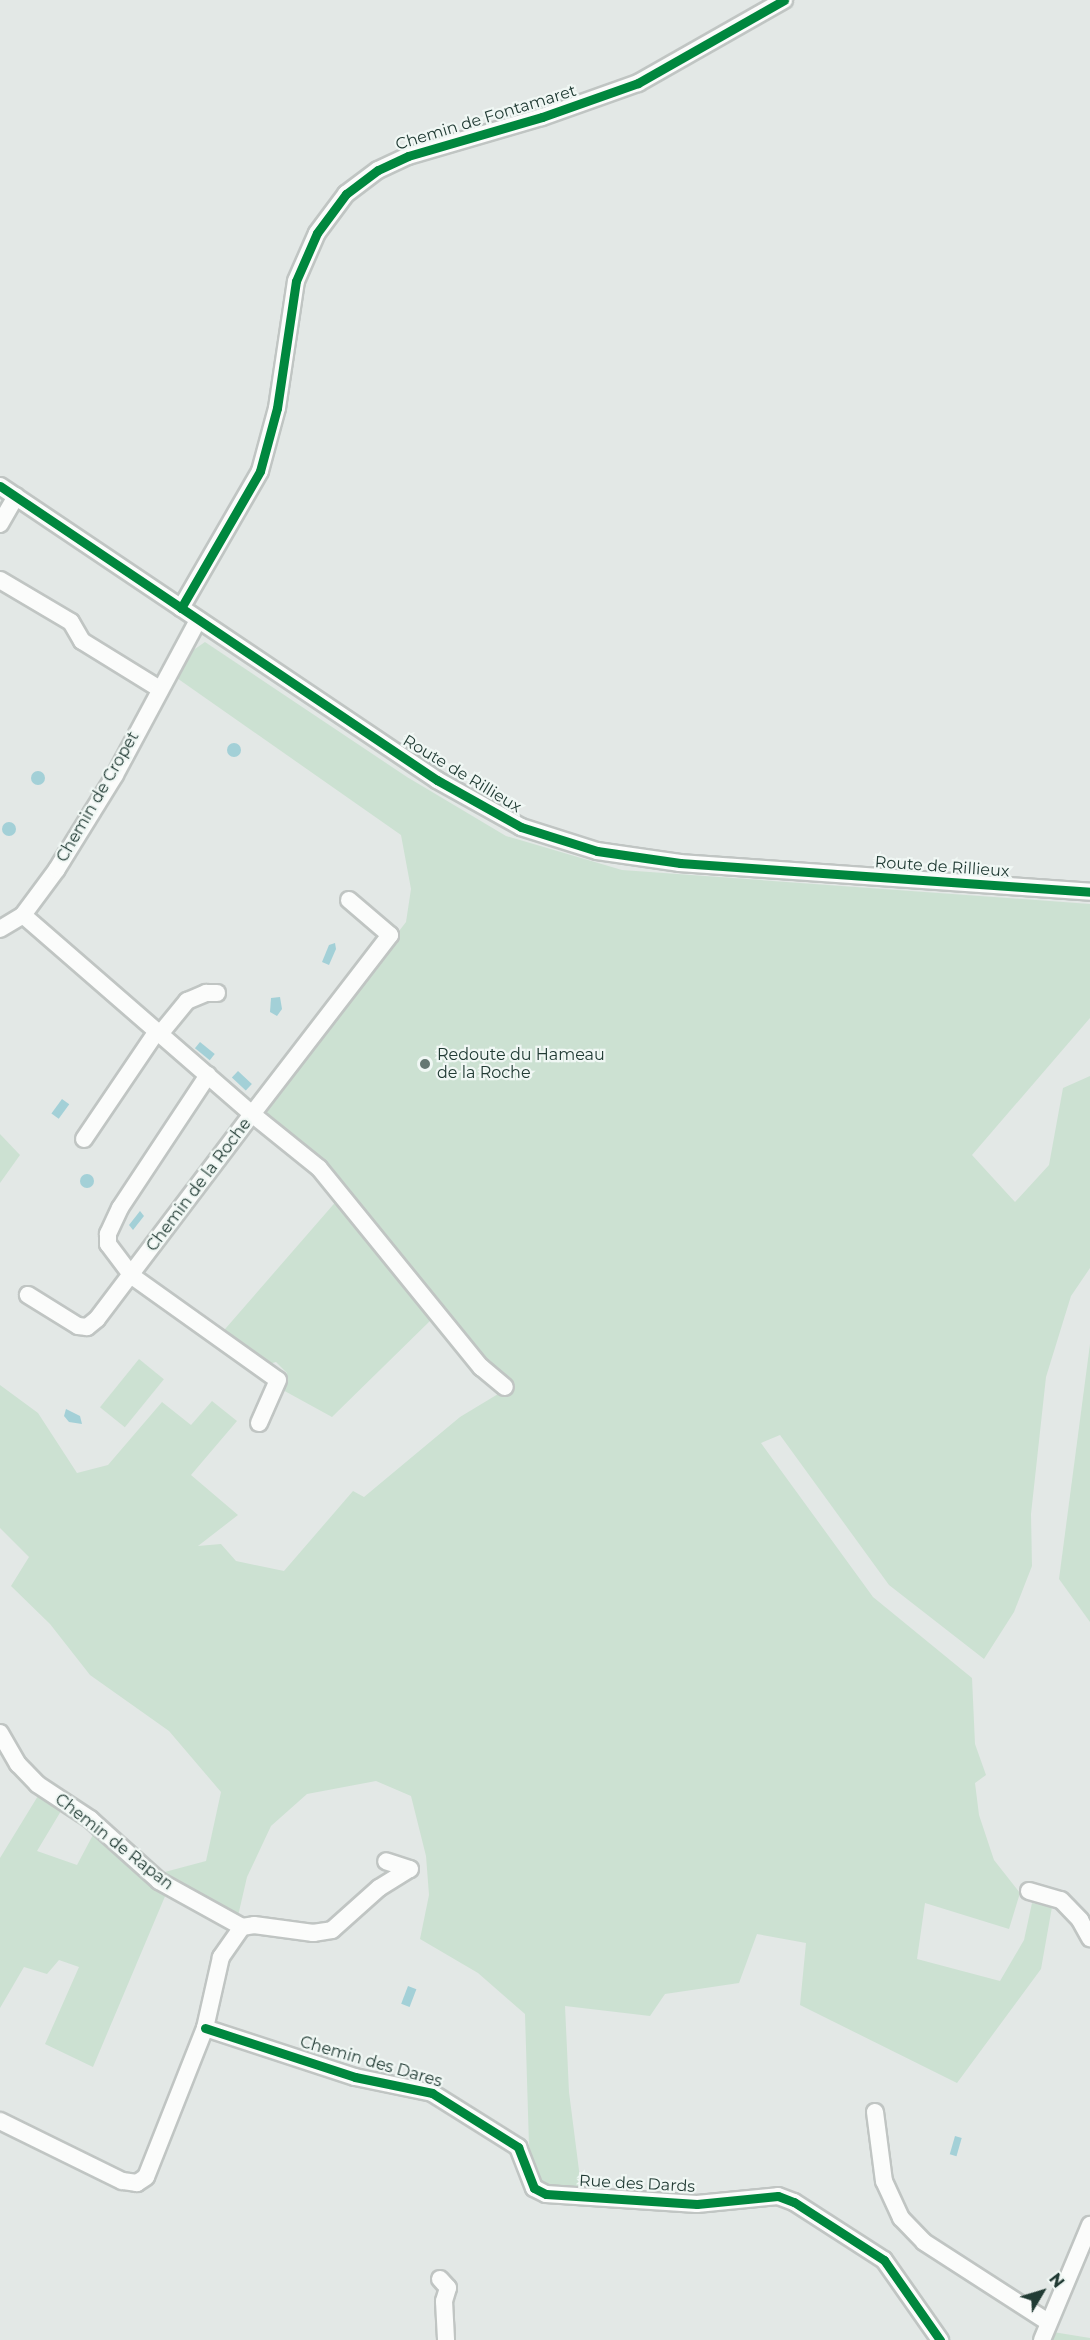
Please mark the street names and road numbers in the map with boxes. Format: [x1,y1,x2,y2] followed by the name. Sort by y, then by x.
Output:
[393,81,579,155] street label: Chemin de Fontamaret
[53,728,143,866] street label: Chemin de Cropet
[399,731,525,817] street label: Route de Rillieux
[874,853,1010,881] street label: Route de Rillieux
[143,1115,255,1255] street label: Chemin de la Roche
[51,1790,177,1894] street label: Chemin de Rapan
[298,2033,444,2091] street label: Chemin des Dares
[578,2171,696,2197] street label: Rue des Dards

